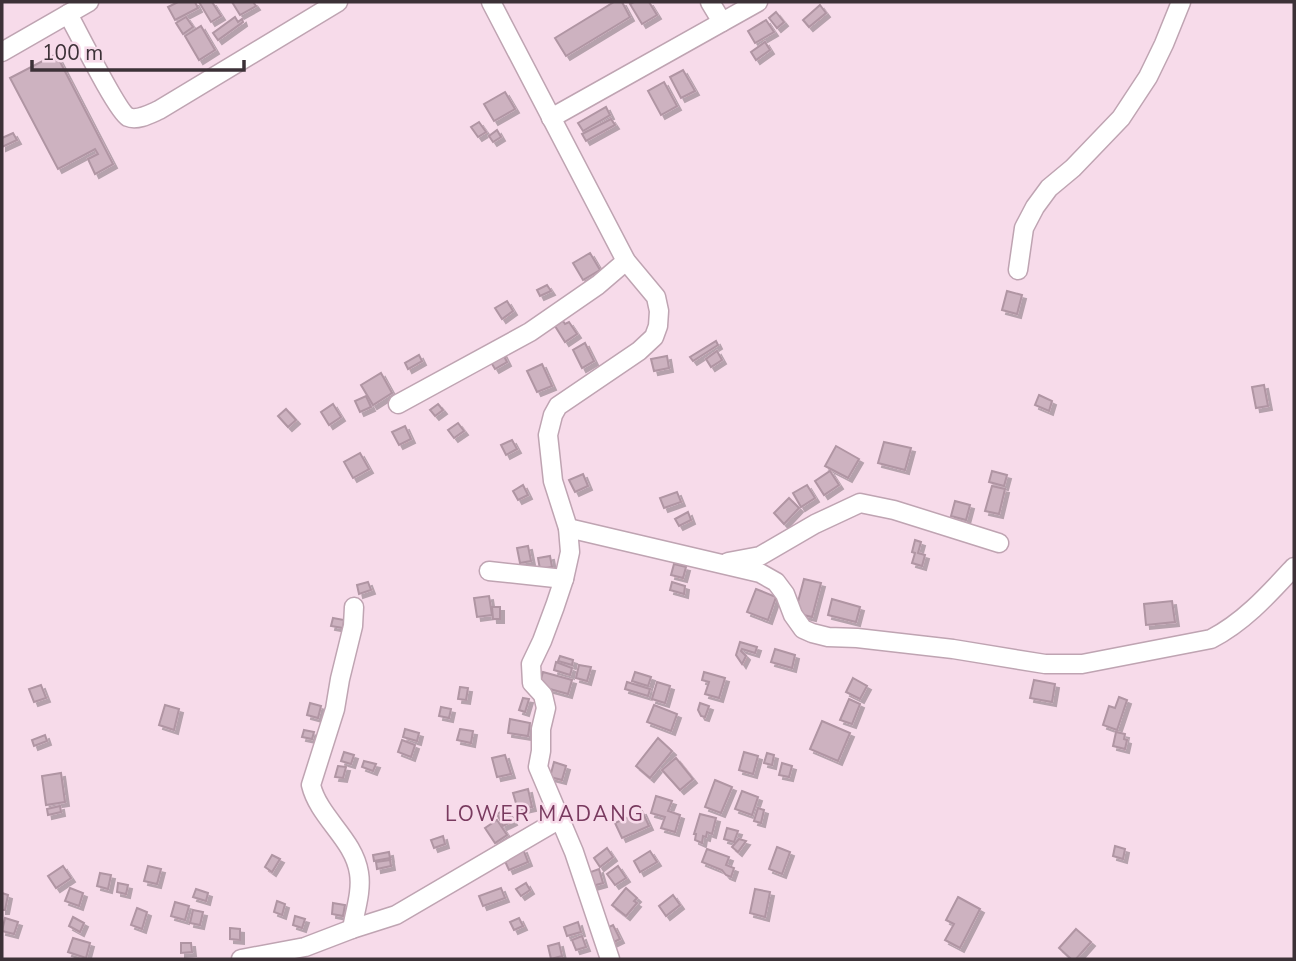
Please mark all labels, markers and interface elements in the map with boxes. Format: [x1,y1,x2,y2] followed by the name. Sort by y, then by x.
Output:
[32,28,243,72] scale bar
[42,39,103,67] text: 100 m
[445,800,645,828] district label: LOWER MADANG

